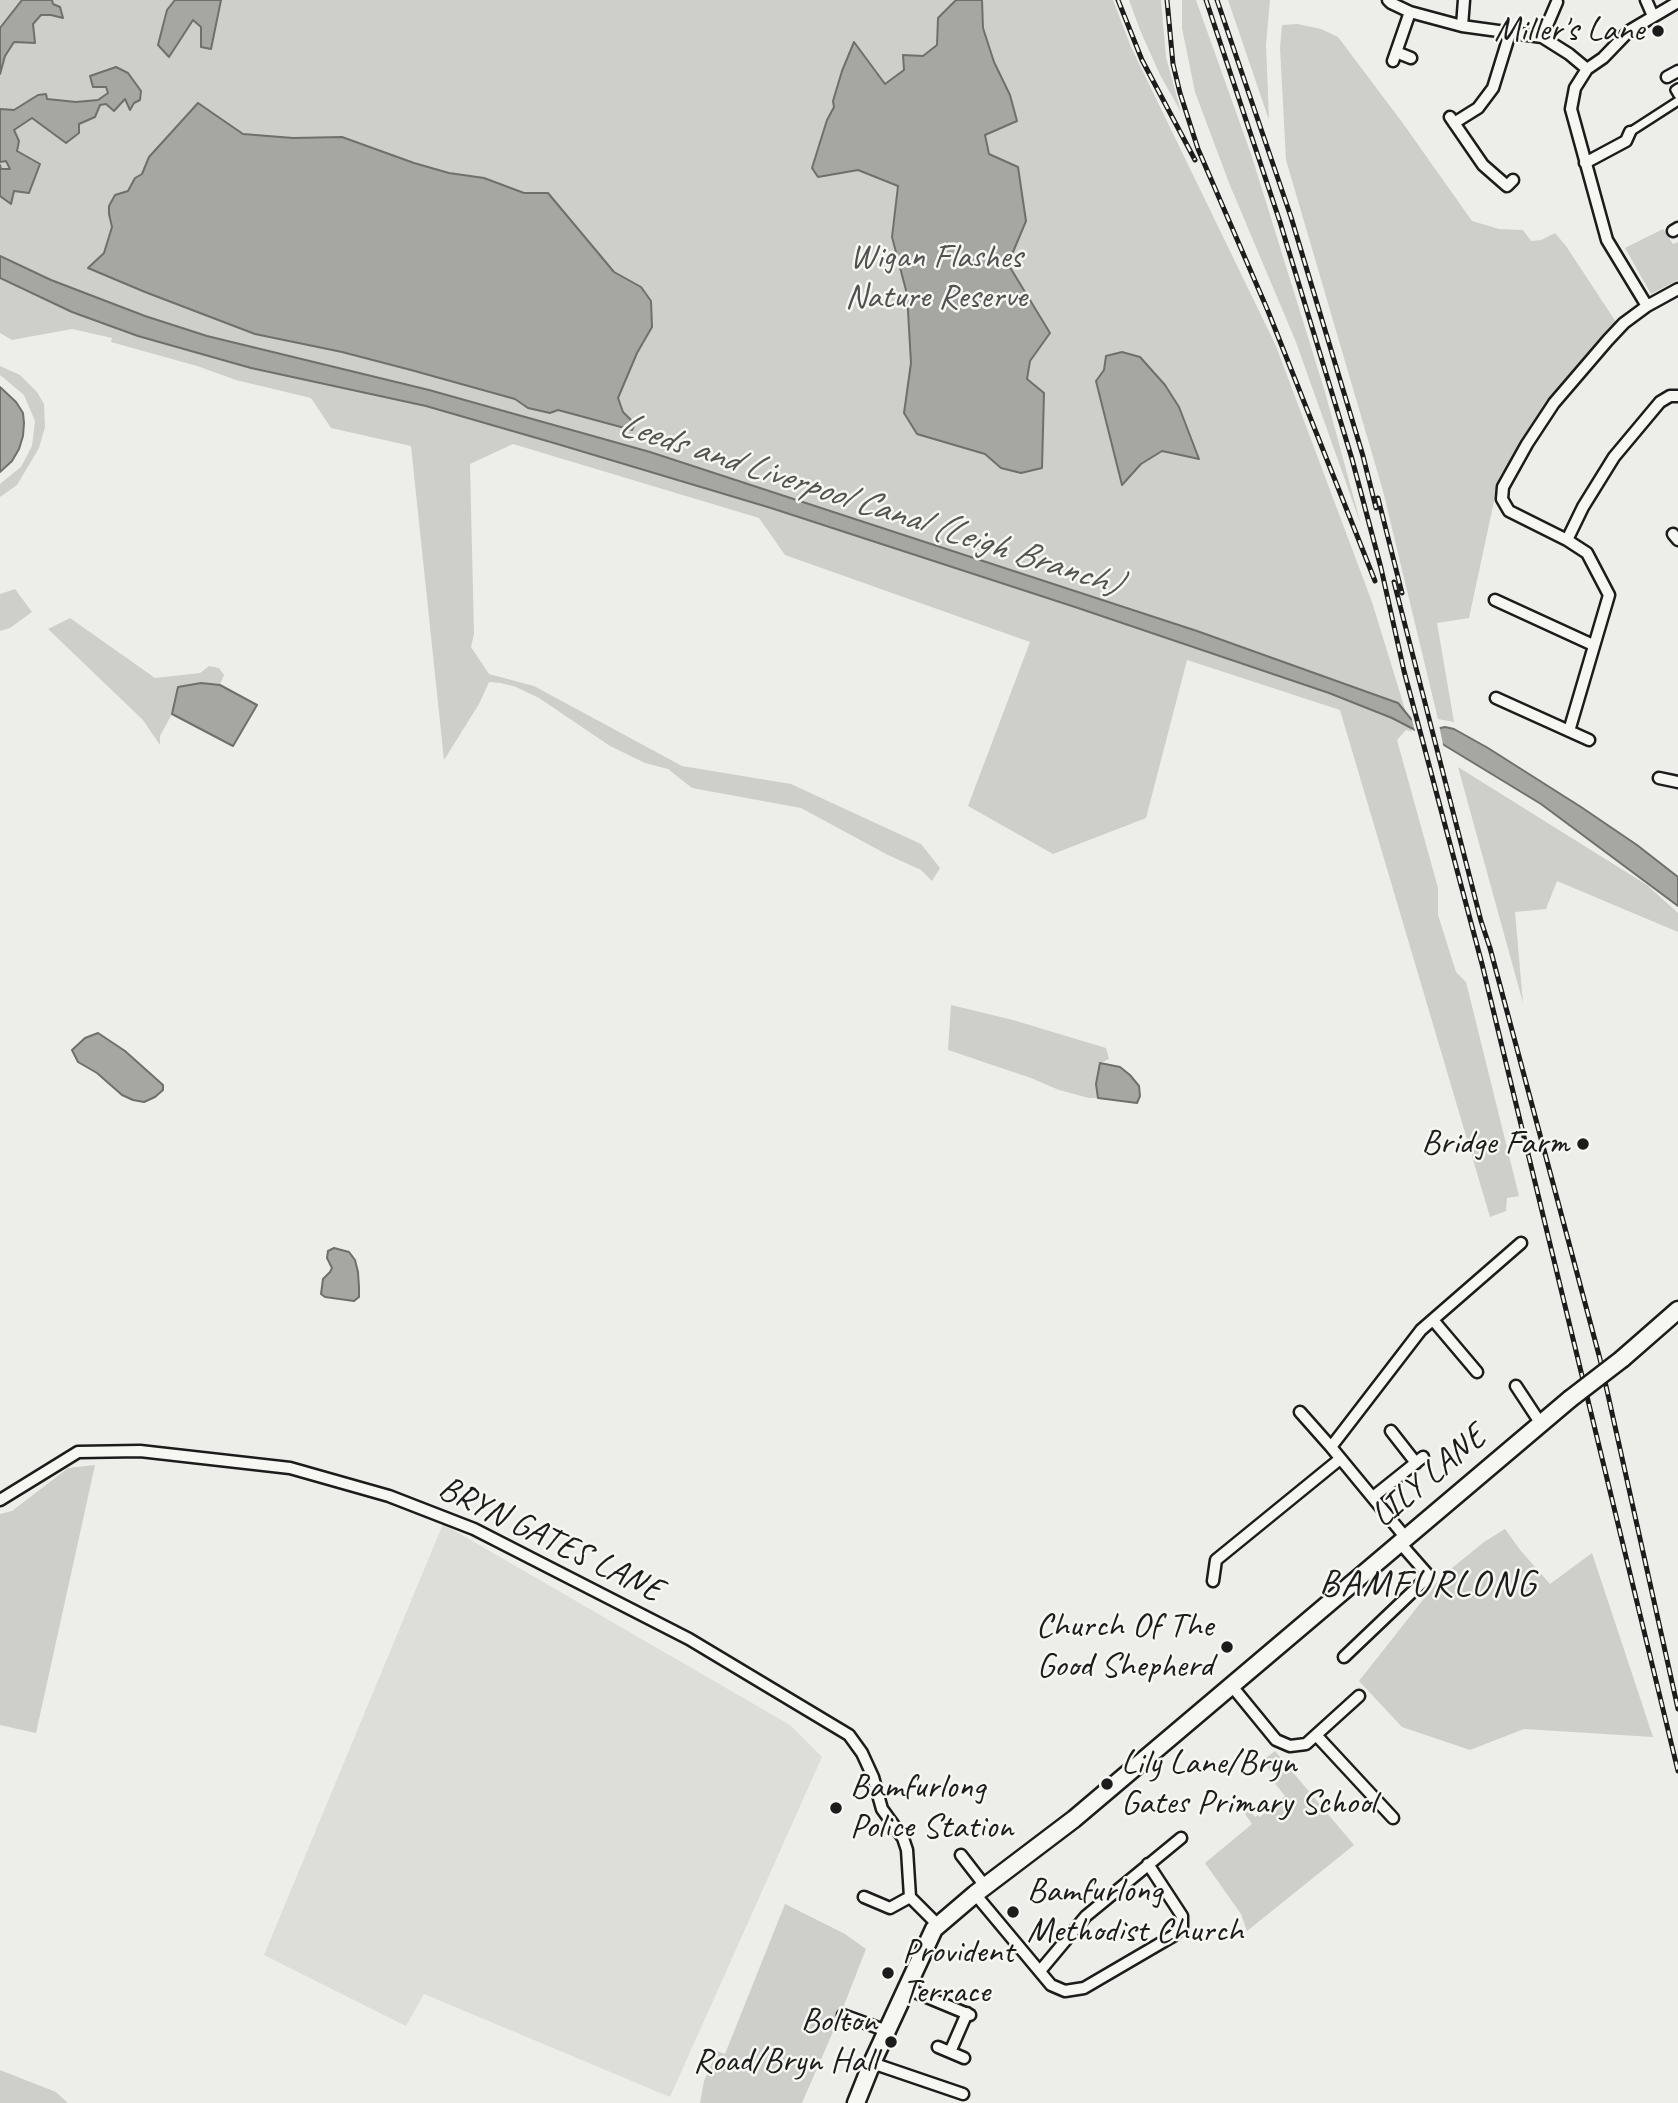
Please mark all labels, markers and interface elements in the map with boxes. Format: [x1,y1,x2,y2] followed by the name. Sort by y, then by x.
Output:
[1494,10,1644,52] place label: Miller's Lane
[1650,23,1666,39] marker: Miller's Lane
[845,237,1027,319] park label: Wigan Flashes Nature Reserve
[613,403,1125,607] water label: Leeds and Liverpool Canal (Leigh Branch)
[1421,1123,1569,1165] place label: Bridge Farm
[1575,1136,1591,1152] marker: Bridge Farm
[1363,1417,1495,1537] street label: LILY LANE
[431,1468,669,1612] street label: BRYN GATES LANE
[1321,1562,1535,1608] district label: BAMFURLONG
[1036,1606,1213,1688] place label: Church Of The Good Shepherd
[1219,1639,1235,1655] marker: Church Of The Good Shepherd
[1121,1743,1376,1825] place label: Lily Lane/Bryn Gates Primary School
[850,1767,1013,1849] place label: Bamfurlong Police Station
[1099,1776,1115,1792] marker: Lily Lane/Bryn Gates Primary School
[828,1800,844,1816] marker: Bamfurlong Police Station
[1027,1871,1243,1953] place label: Bamfurlong Methodist Church
[1005,1904,1021,1920] marker: Bamfurlong Methodist Church
[902,1932,1014,2014] place label: Provident Terrace
[880,1965,896,1981] marker: Provident Terrace
[693,2001,877,2083] place label: Bolton Road/Bryn Hall
[883,2034,899,2050] marker: Bolton Road/Bryn Hall

